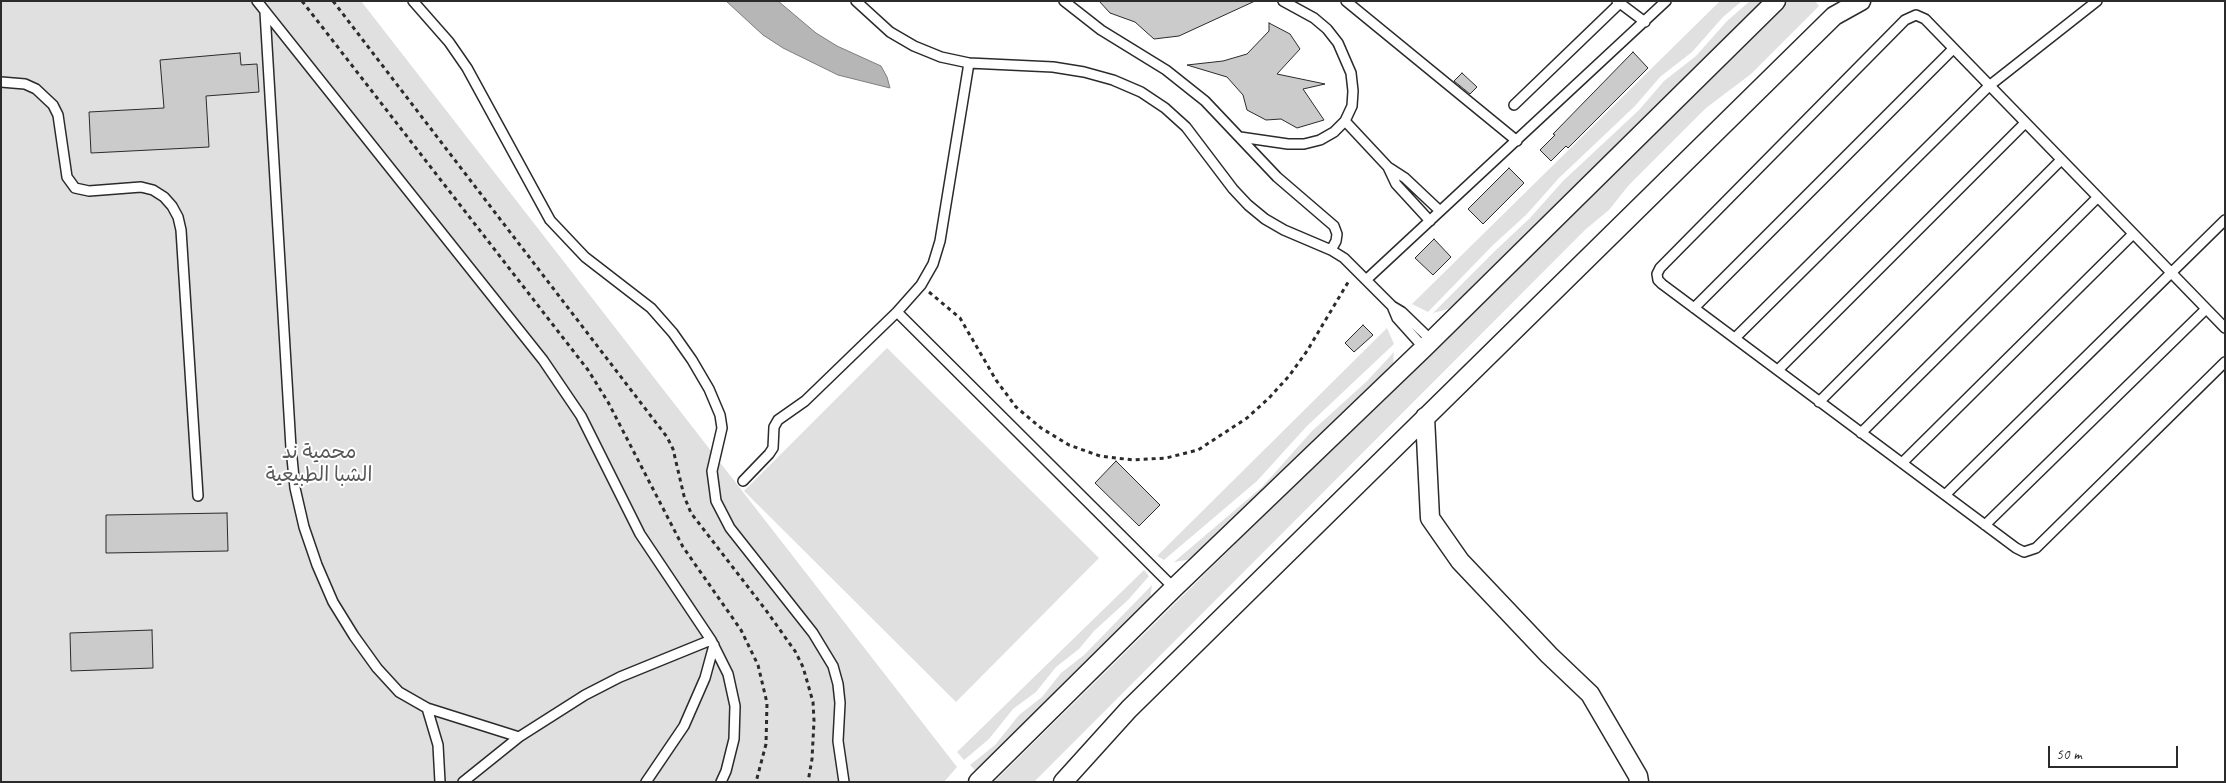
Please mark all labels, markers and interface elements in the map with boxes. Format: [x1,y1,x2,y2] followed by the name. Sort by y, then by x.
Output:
[266,441,372,488] park label: محمية ند الشبا الطبيعية
[2051,736,2181,768] scale bar
[2056,745,2082,764] text: 50 m

